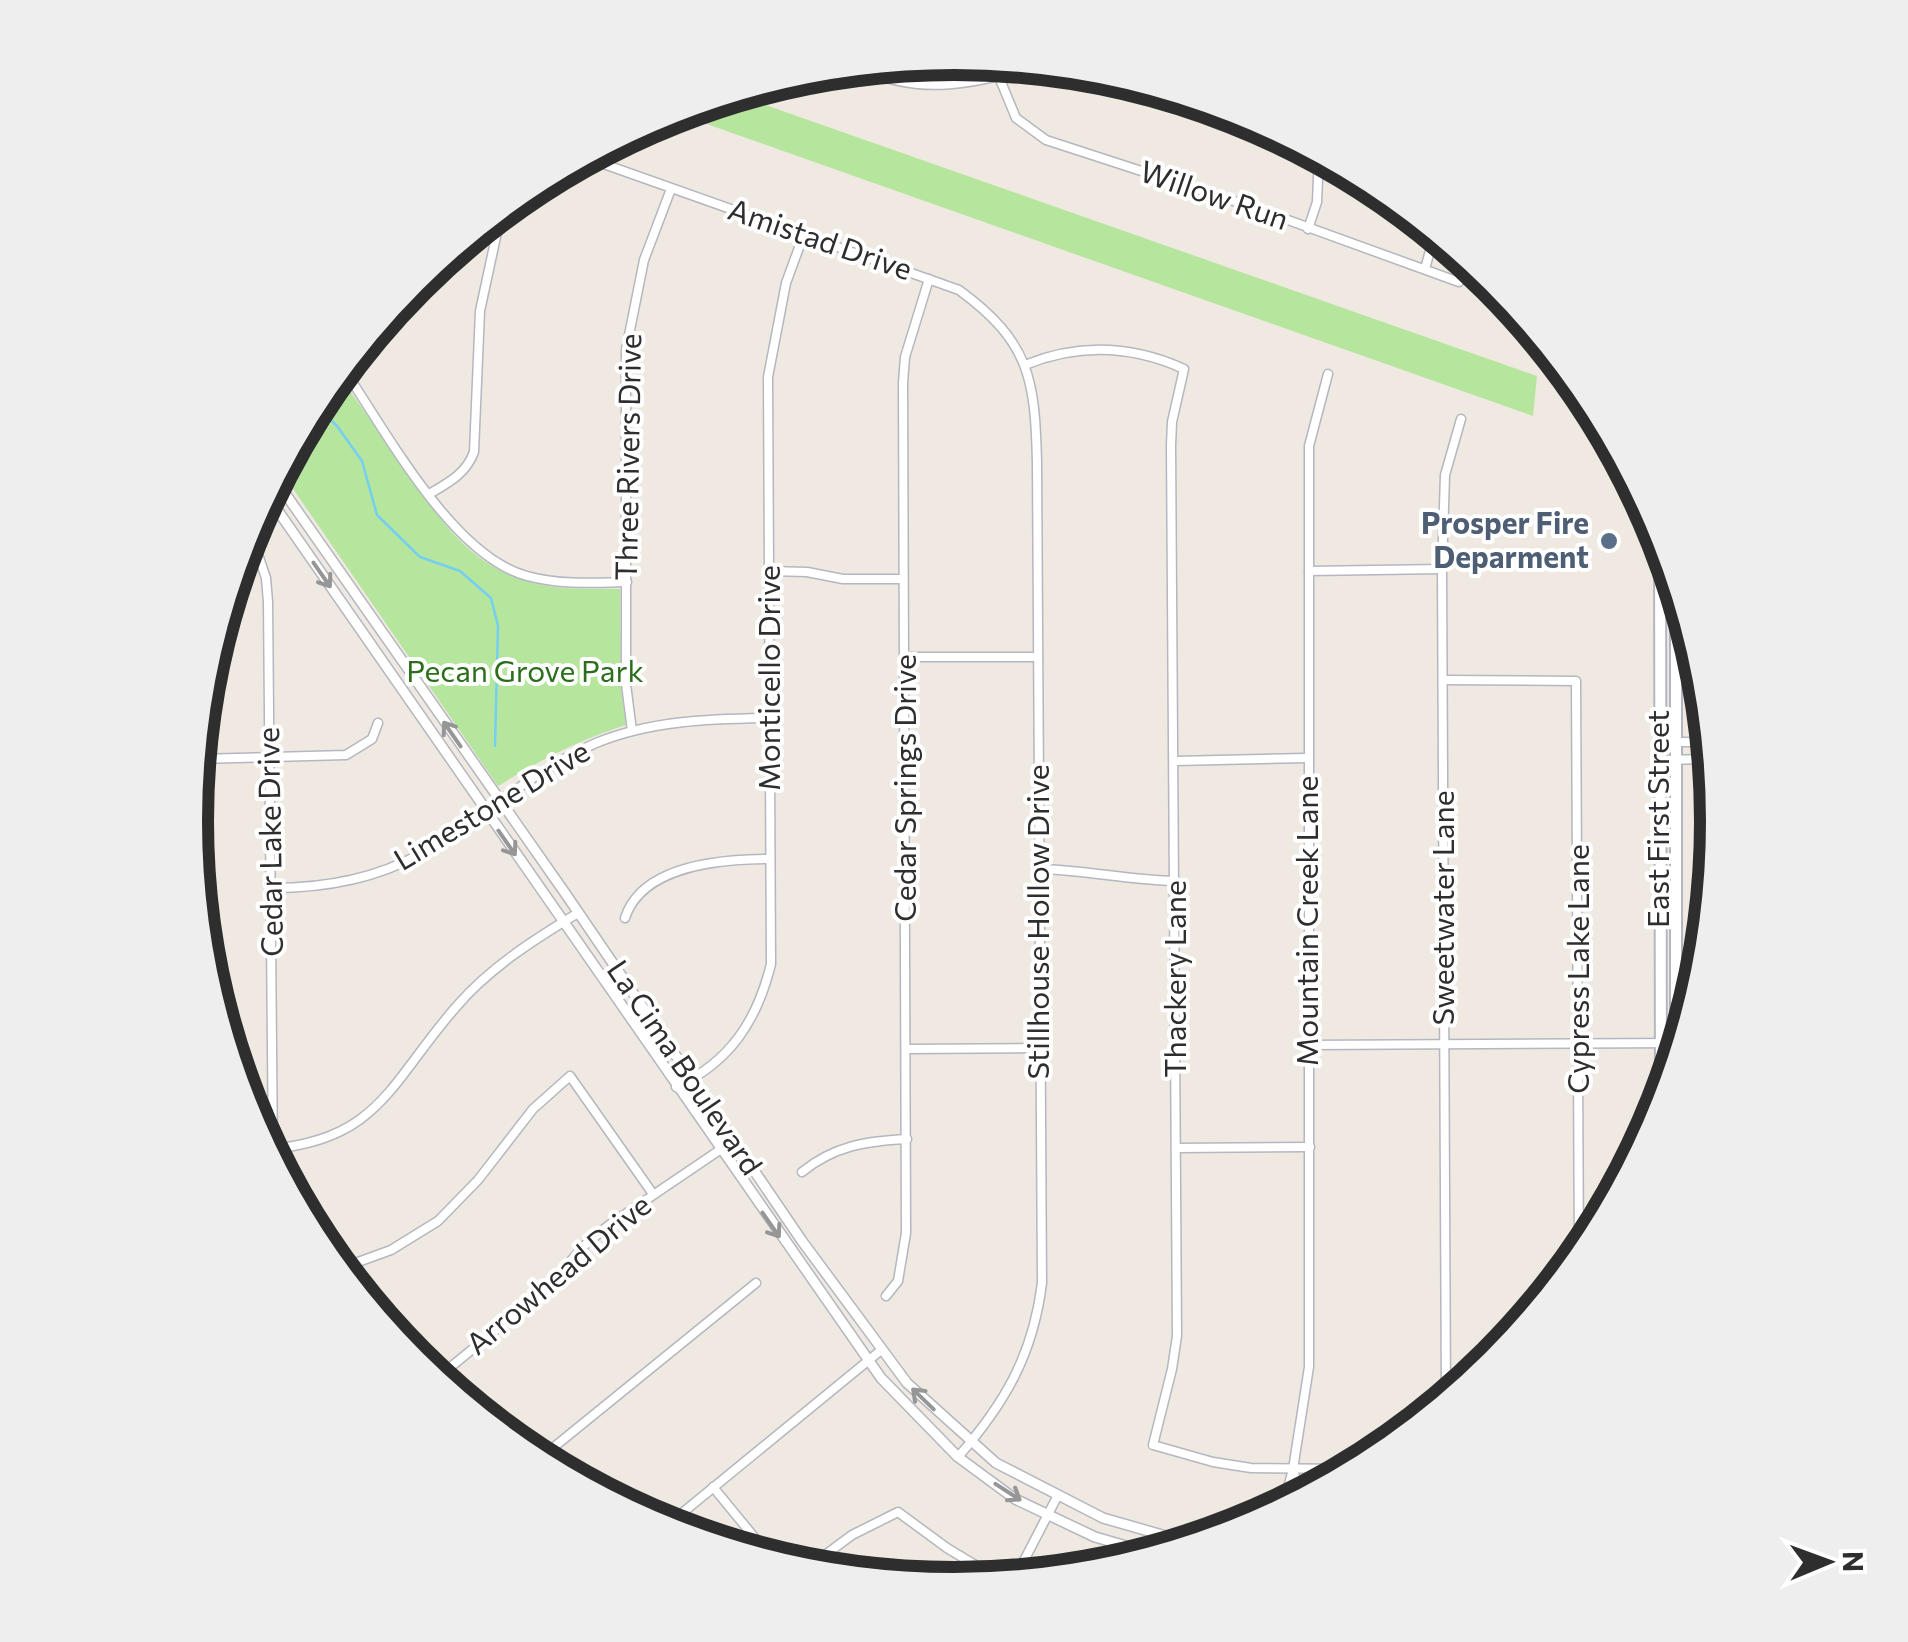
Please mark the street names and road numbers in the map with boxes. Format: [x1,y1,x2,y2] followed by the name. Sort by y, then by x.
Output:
[1136,151,1294,236] street label: Willow Run
[724,189,917,286] street label: Amistad Drive
[606,333,647,581] street label: Three Rivers Drive
[749,565,786,791] street label: Monticello Drive
[885,654,922,922] street label: Cedar Springs Drive
[1638,710,1675,928] street label: East First Street
[248,727,289,957] street label: Cedar Lake Drive
[386,731,595,877] street label: Limestone Drive
[1018,765,1055,1079] street label: Stillhouse Hollow Drive
[1287,776,1324,1066] street label: Mountain Creek Lane
[1423,790,1460,1026] street label: Sweetwater Lane
[1558,844,1595,1094] street label: Cypress Lake Lane
[1155,880,1192,1078] street label: Thackery Lane
[601,952,772,1181] street label: La Cima Boulevard
[457,1185,657,1361] street label: Arrowhead Drive

